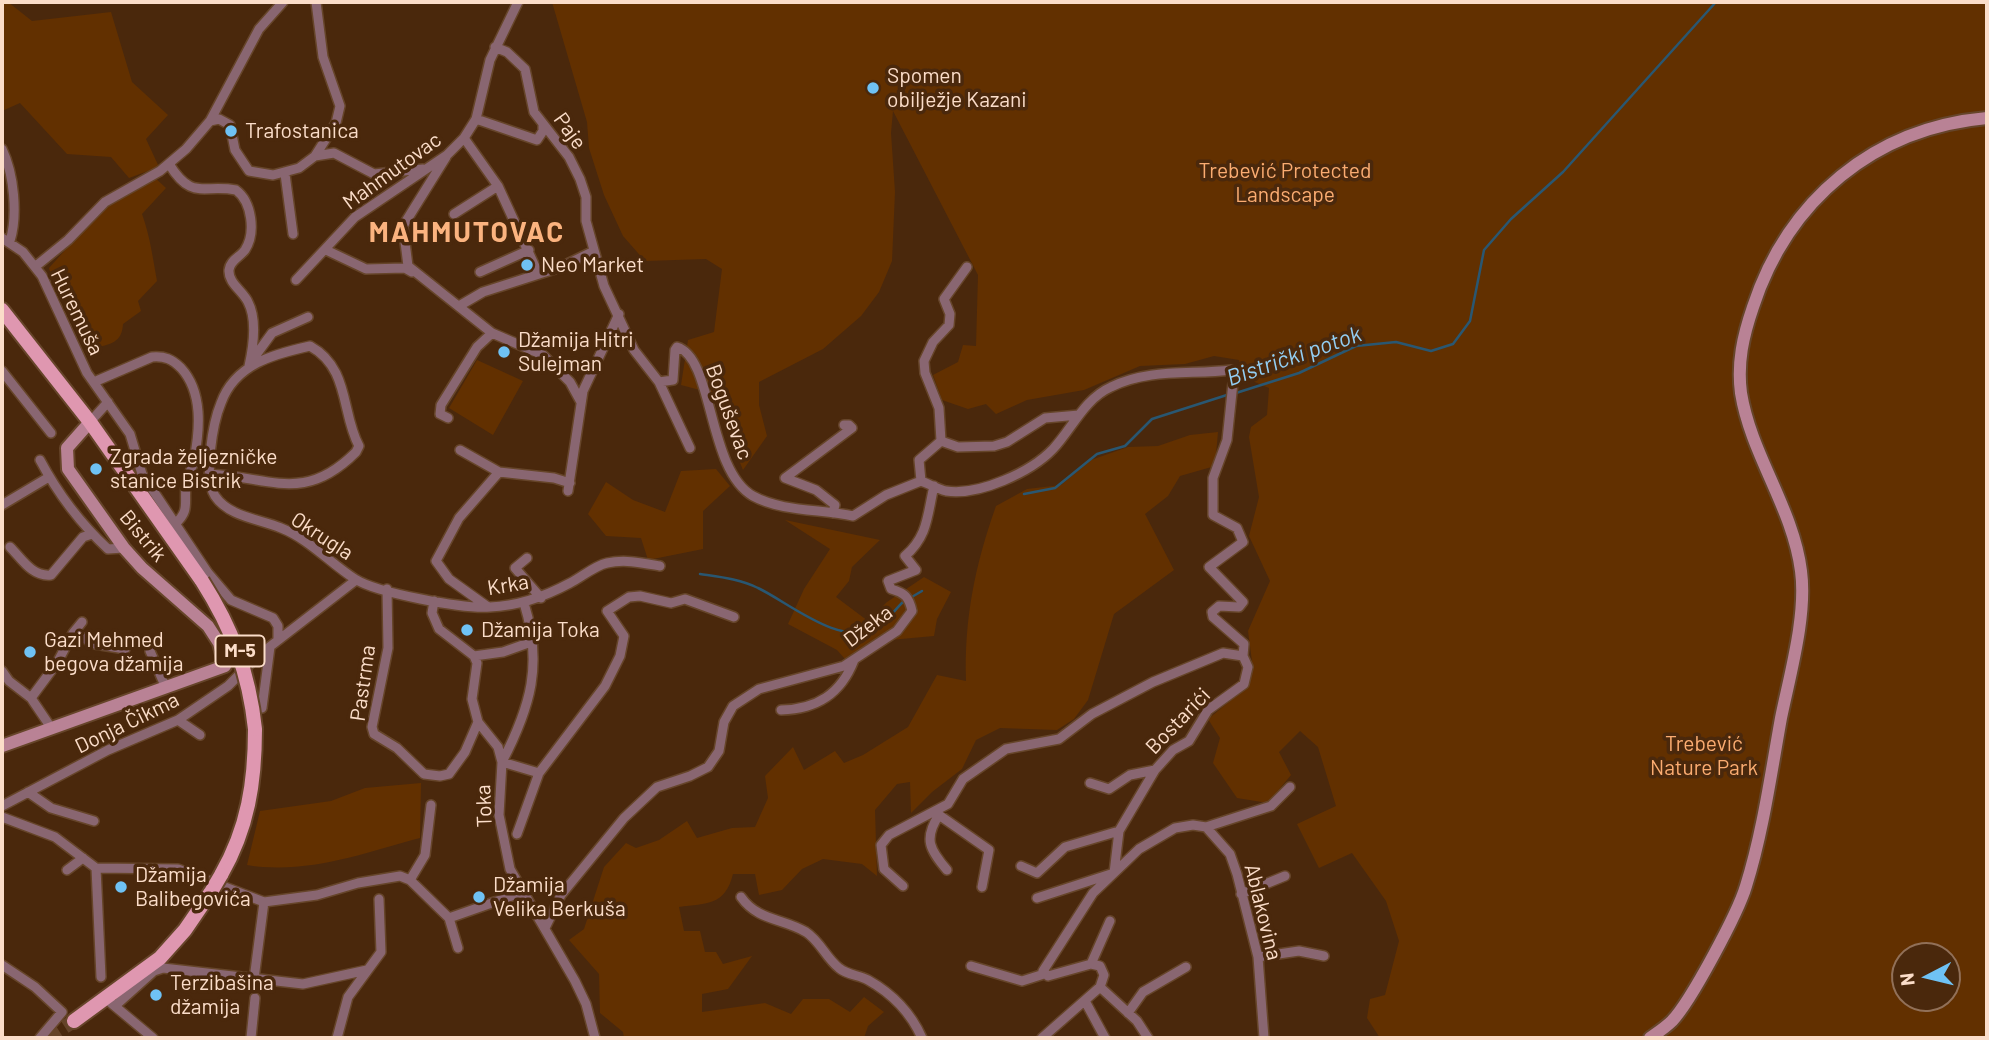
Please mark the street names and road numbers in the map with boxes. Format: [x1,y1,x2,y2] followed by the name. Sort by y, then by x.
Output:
[548,108,592,154] street label: Paje
[338,127,446,215] street label: Mahmutovac
[45,265,109,359] street label: Huremuša
[700,361,758,463] street label: Boguševac
[114,505,172,567] street label: Bistrik
[286,507,358,565] street label: Okrugla
[486,569,530,601] street label: Krka
[839,600,897,652] street label: Džeka
[216,636,264,666] road number: M-5
[345,643,381,723] street label: Pastrma
[1140,683,1216,759] street label: Bostarići
[71,687,183,759] street label: Donja Čikma
[471,784,497,828] street label: Toka
[1239,861,1287,963] street label: Ablakovina

